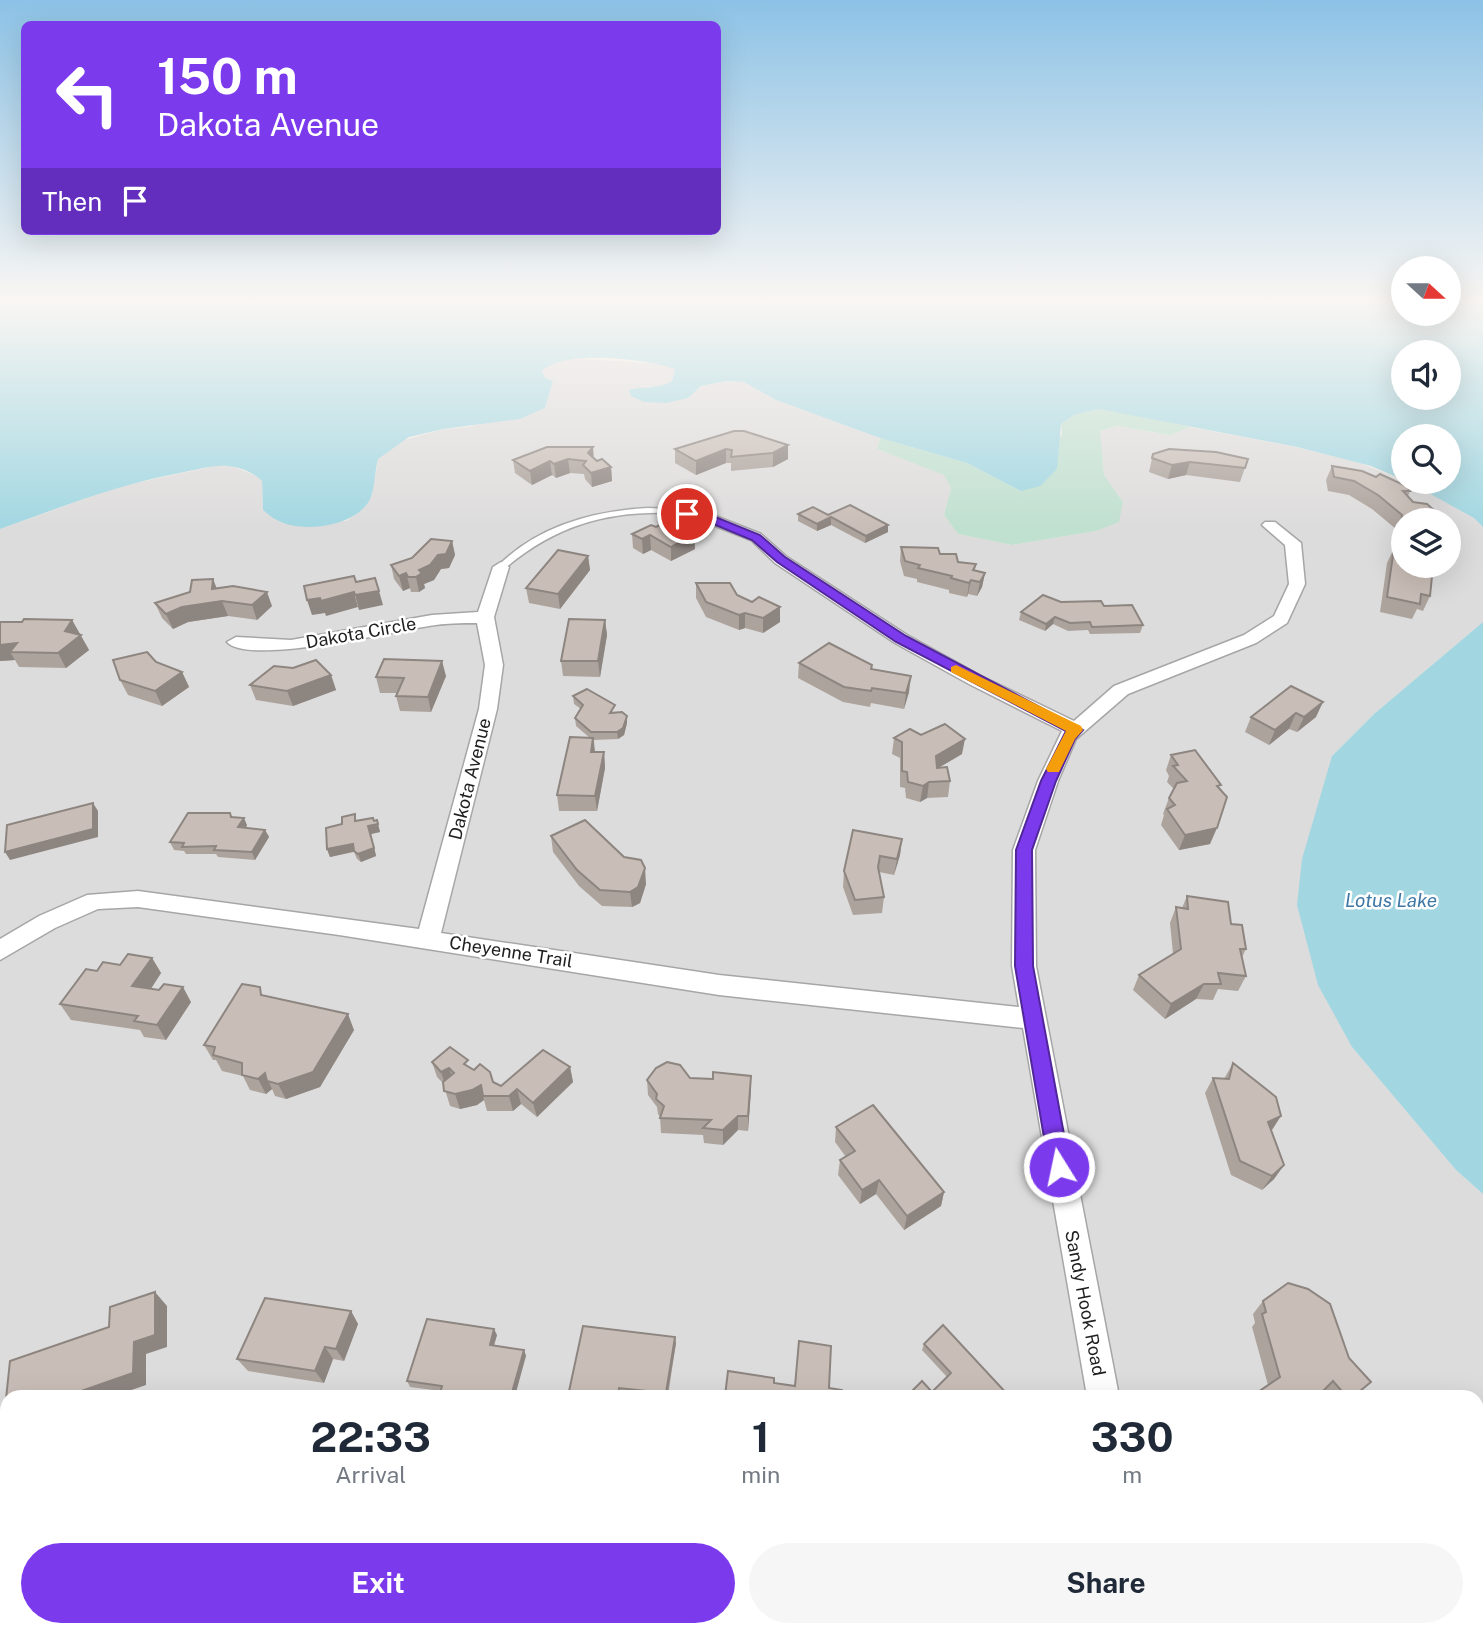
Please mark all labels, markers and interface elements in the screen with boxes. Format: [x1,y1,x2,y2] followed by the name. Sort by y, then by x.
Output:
[157,47,298,105] text: 150 m
[42,49,133,140] icon: left
[157,106,379,143] text: Dakota Avenue
[116,182,154,220] icon: arrive
[42,186,102,217] text: Then
[1391,256,1461,326] north arrow
[1391,256,1461,578] map controls
[1391,340,1461,410] button: sound
[1391,424,1461,494] button: search
[657,484,717,544] pin
[668,495,706,533] icon: arrive
[1391,508,1461,578] button: layers
[304,612,418,653] street label: Dakota Circle
[444,716,495,842] street label: Dakota Avenue
[1345,889,1437,911] water label: Lotus Lake
[448,931,574,972] street label: Cheyenne Trail
[1022,1130,1096,1204] position arrow
[1061,1228,1110,1378] street label: Sandy Hook Road
[310,1412,431,1461] text: 22:33
[752,1412,770,1461] text: 1
[1091,1412,1173,1461] text: 330
[335,1461,406,1488] text: Arrival
[741,1461,780,1488] text: min
[1122,1461,1142,1488] text: m
[21,1543,735,1623] button: Exit
[749,1543,1463,1623] button: Share

